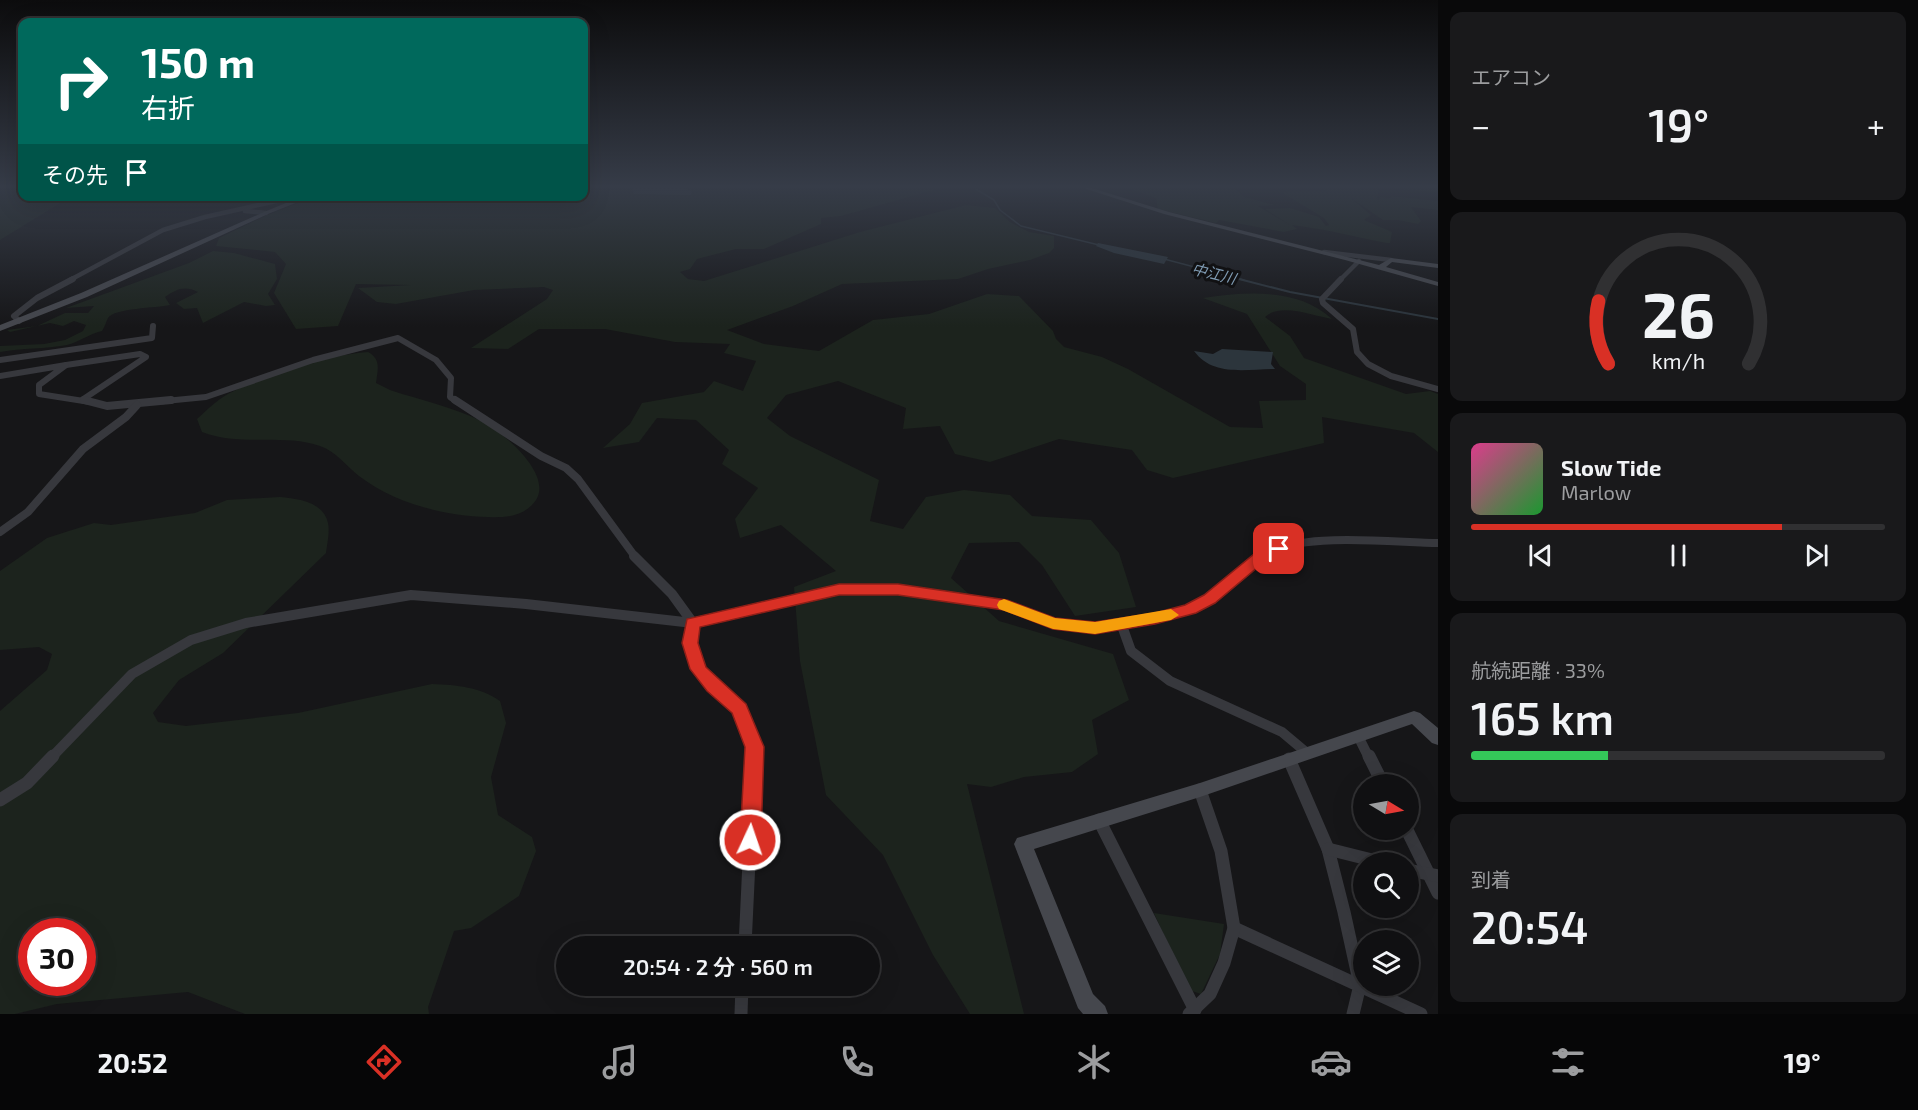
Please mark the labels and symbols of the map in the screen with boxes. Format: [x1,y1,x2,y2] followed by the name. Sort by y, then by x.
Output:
[1190,259,1240,288] water label: 中江川
[1253,523,1304,574] pin
[1353,774,1419,840] north arrow
[718,808,782,872] position arrow
[18,918,96,996] speed limit sign: 30

